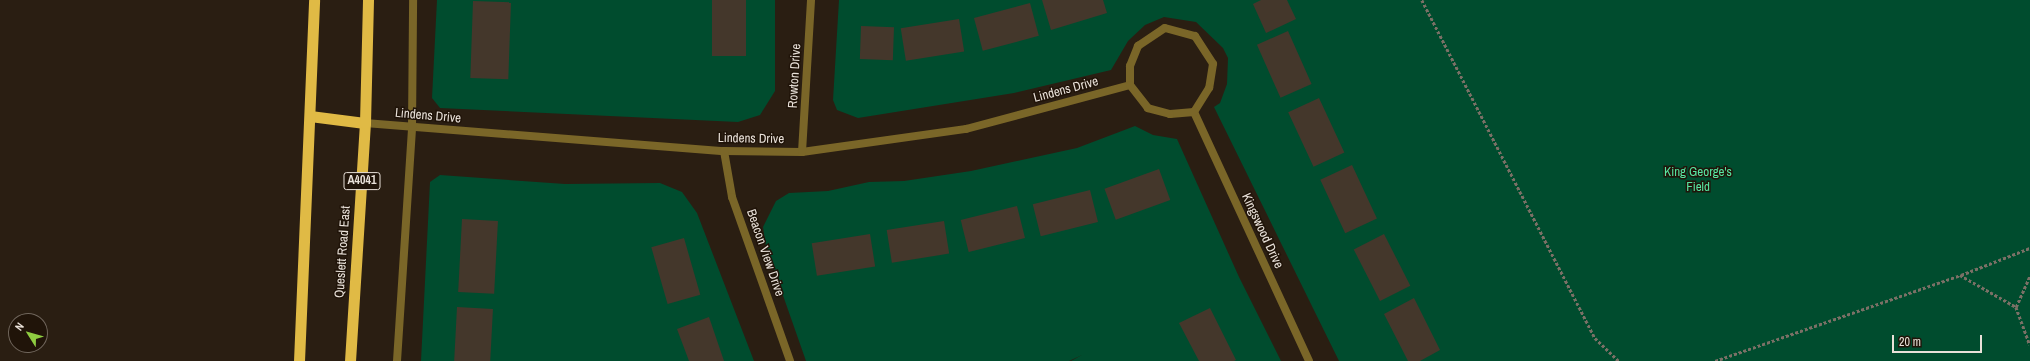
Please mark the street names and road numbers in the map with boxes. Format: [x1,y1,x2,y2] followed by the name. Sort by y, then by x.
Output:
[786,43,804,109] street label: Rowton Drive
[1032,74,1100,106] street label: Lindens Drive
[394,105,462,127] street label: Lindens Drive
[718,131,784,147] street label: Lindens Drive
[343,171,381,191] road number: A4041
[1238,191,1286,271] street label: Kingswood Drive
[332,205,354,299] street label: Queslett Road East
[743,207,787,299] street label: Beacon View Drive

